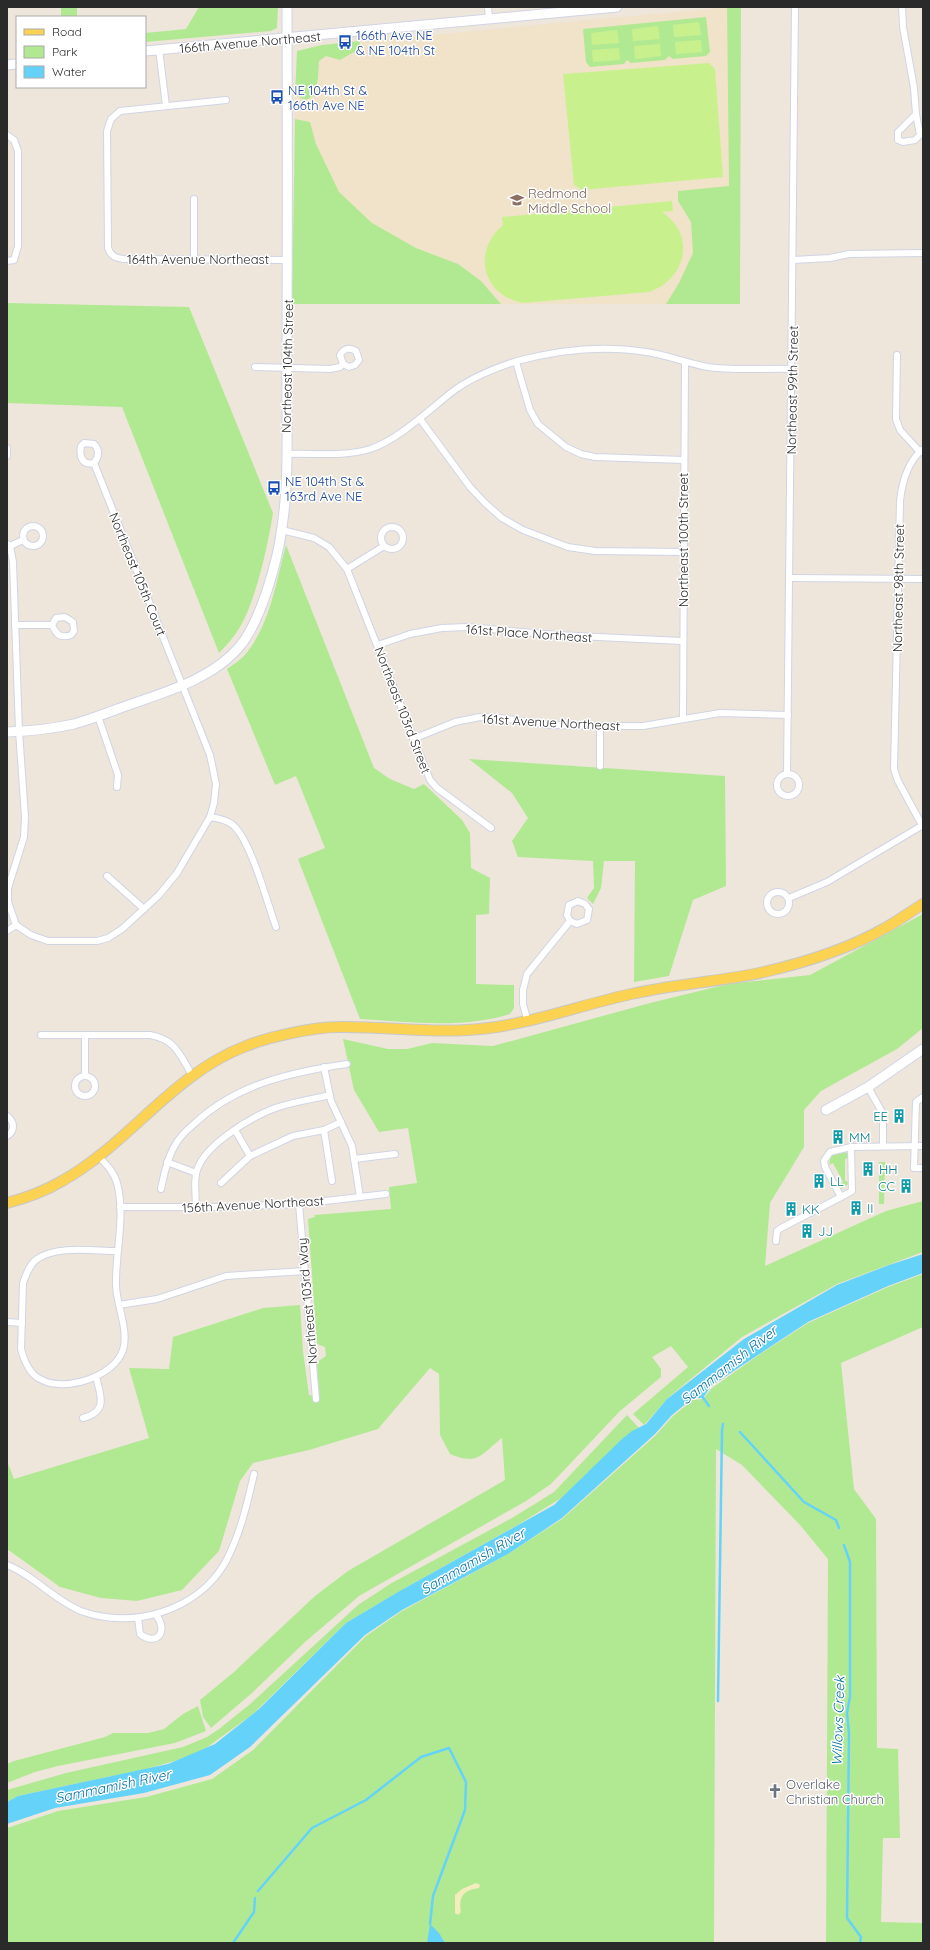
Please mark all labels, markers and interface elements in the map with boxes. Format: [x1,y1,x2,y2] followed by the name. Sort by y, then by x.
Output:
[16,16,146,88] legend
[52,24,82,39] text: Road
[356,27,435,58] place label: 166th Ave NE & NE 104th St
[179,28,321,56] street label: 166th Avenue Northeast
[337,34,353,50] bus stop icon: 166th Ave NE & NE 104th St
[52,44,77,59] text: Park
[52,64,87,79] text: Water
[288,82,367,113] place label: NE 104th St & 166th Ave NE
[269,89,285,105] bus stop icon: NE 104th St & 166th Ave NE
[528,185,611,216] place label: Redmond Middle School
[509,192,525,208] school or university icon: Redmond Middle School
[127,251,269,267] street label: 164th Avenue Northeast
[278,299,296,433] street label: Northeast 104th Street
[783,325,801,455] street label: Northeast 99th Street
[285,473,364,504] place label: NE 104th St & 163rd Ave NE
[675,473,691,607] street label: Northeast 100th Street
[266,480,282,496] bus stop icon: NE 104th St & 163rd Ave NE
[106,510,170,638] street label: Northeast 105th Court
[889,524,907,652] street label: Northeast 98th Street
[465,621,593,645] street label: 161st Place Northeast
[371,644,435,776] street label: Northeast 103rd Street
[481,710,621,734] street label: 161st Avenue Northeast
[873,1108,888,1124] place label: EE
[891,1108,907,1124] building icon: EE
[830,1129,846,1145] building icon: MM
[849,1129,871,1145] place label: MM
[860,1161,876,1177] building icon: HH
[879,1161,898,1177] place label: HH
[811,1173,827,1189] building icon: LL
[830,1173,844,1189] place label: LL
[878,1178,896,1194] place label: CC
[898,1178,914,1194] building icon: CC
[182,1192,324,1216] street label: 156th Avenue Northeast
[848,1200,864,1216] building icon: II
[867,1200,874,1216] place label: II
[783,1201,799,1217] building icon: KK
[802,1201,820,1217] place label: KK
[799,1223,815,1239] building icon: JJ
[818,1223,833,1239] place label: JJ
[294,1237,320,1365] street label: Northeast 103rd Way
[677,1321,782,1408] water label: Sammamish River
[418,1523,530,1598] water label: Sammamish River
[827,1674,849,1766] water label: Willows Creek
[54,1765,174,1807] water label: Sammamish River
[786,1776,884,1807] place label: Overlake Christian Church
[767,1783,783,1799] church icon: Overlake Christian Church

